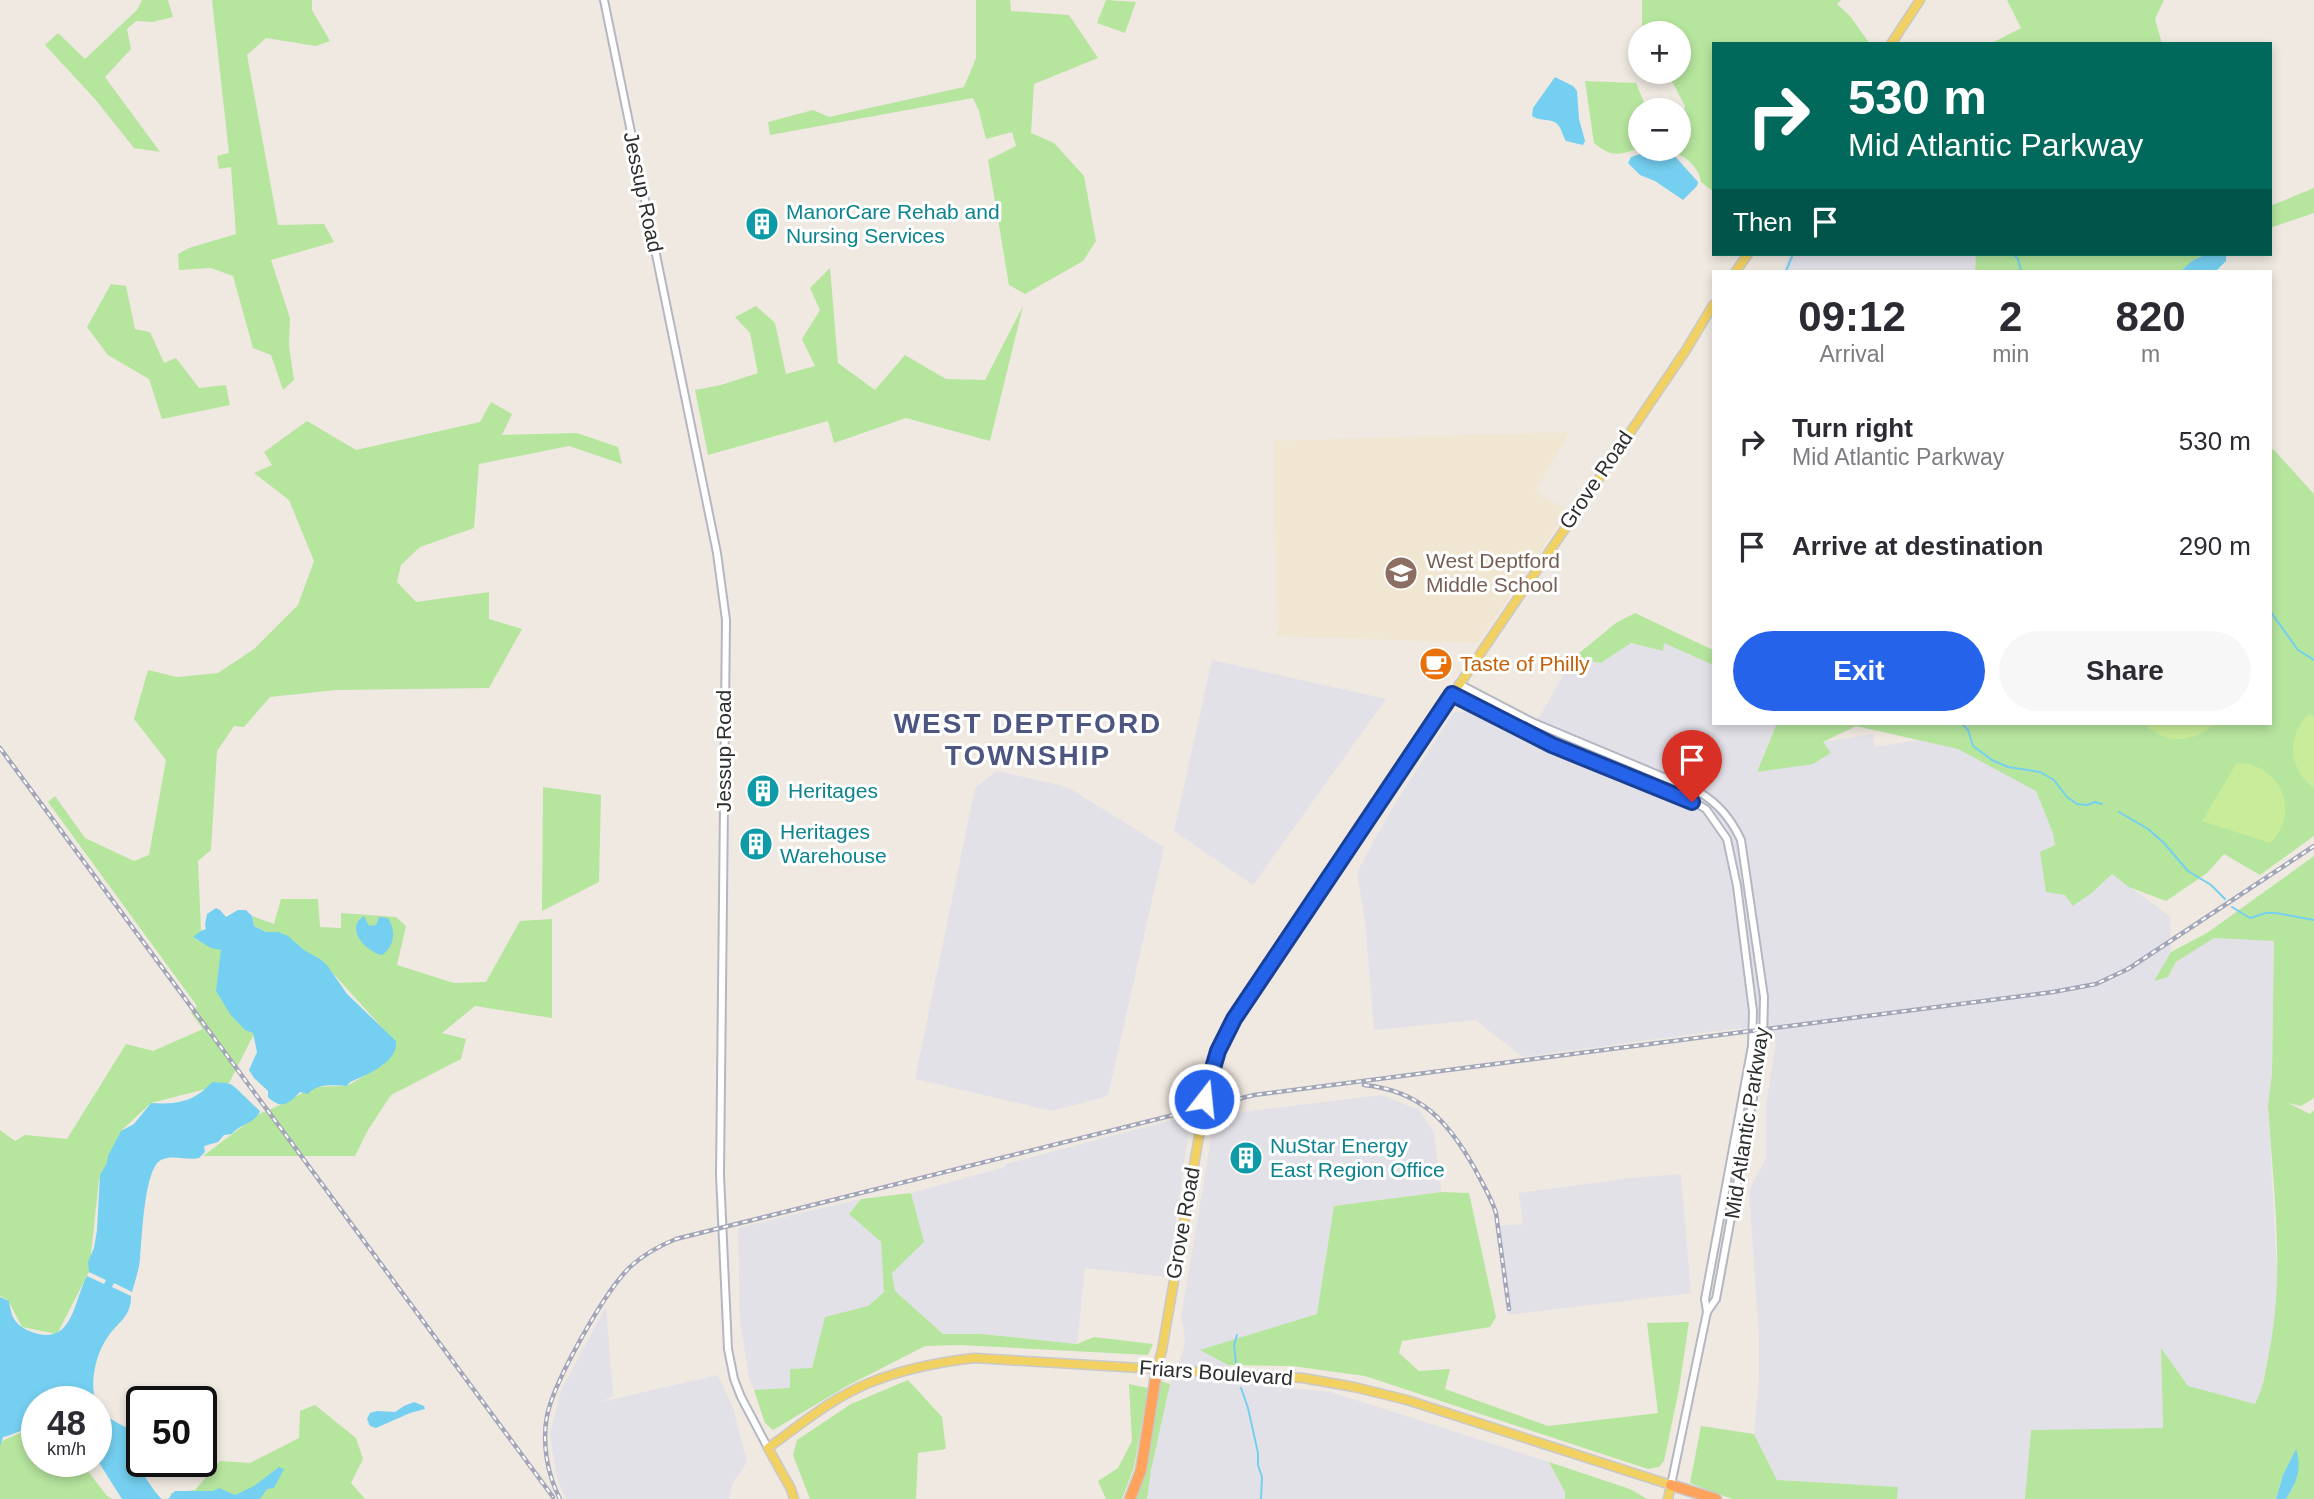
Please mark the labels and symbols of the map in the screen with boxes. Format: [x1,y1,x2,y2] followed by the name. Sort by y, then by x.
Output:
[619,130,667,254] street label: Jessup Road
[786,200,1000,247] place label: ManorCare Rehab and Nursing Services
[743,205,781,243] building icon: ManorCare Rehab and Nursing Services
[1554,426,1637,533] street label: Grove Road
[1426,549,1560,596] place label: West Deptford Middle School
[1382,554,1420,592] school or university icon: West Deptford Middle School
[1417,645,1455,683] cafe icon: Taste of Philly
[1460,652,1590,675] place label: Taste of Philly
[712,690,735,812] street label: Jessup Road
[894,708,1162,771] district label: WEST DEPTFORD TOWNSHIP
[1662,730,1722,802] pin
[744,772,782,810] building icon: Heritages
[788,779,878,802] place label: Heritages
[780,820,887,867] place label: Heritages Warehouse
[737,825,775,863] building icon: Heritages Warehouse
[1720,1025,1773,1220] street label: Mid Atlantic Parkway
[1167,1062,1241,1136] position arrow
[1270,1134,1445,1181] place label: NuStar Energy East Region Office
[1227,1139,1265,1177] building icon: NuStar Energy East Region Office
[1161,1165,1204,1281] street label: Grove Road
[1138,1356,1294,1389] street label: Friars Boulevard
[126,1386,217,1477] speed limit sign: 50

